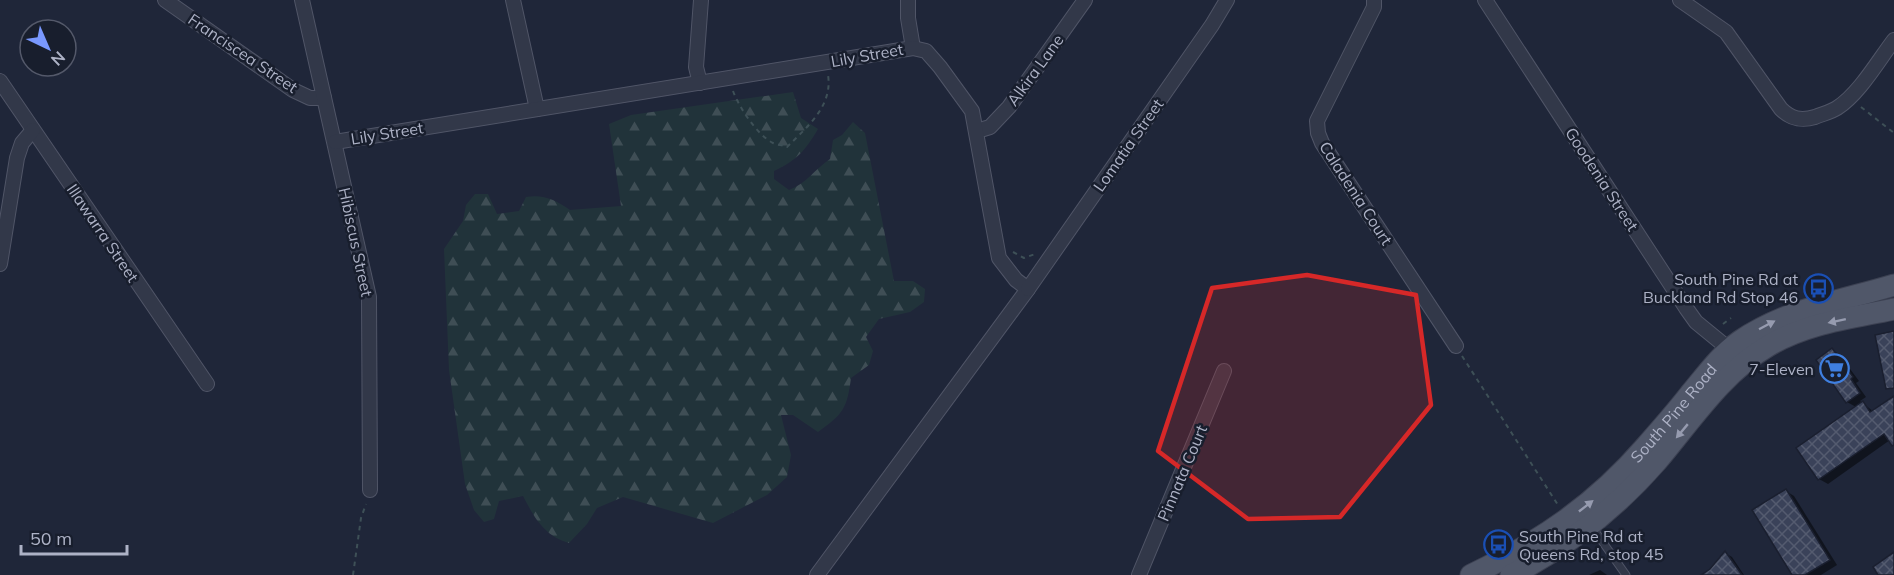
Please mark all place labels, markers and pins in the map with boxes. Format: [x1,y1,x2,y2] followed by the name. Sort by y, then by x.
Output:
[1643,269,1798,307] place label: South Pine Rd at Buckland Rd Stop 46
[1803,272,1835,304] bus stop icon: South Pine Rd at Buckland Rd Stop 46
[1819,353,1851,385] supermarket icon: 7-Eleven
[1749,359,1814,379] place label: 7-Eleven
[1519,526,1663,564] place label: South Pine Rd at Queens Rd, stop 45
[1482,529,1514,561] bus stop icon: South Pine Rd at Queens Rd, stop 45

